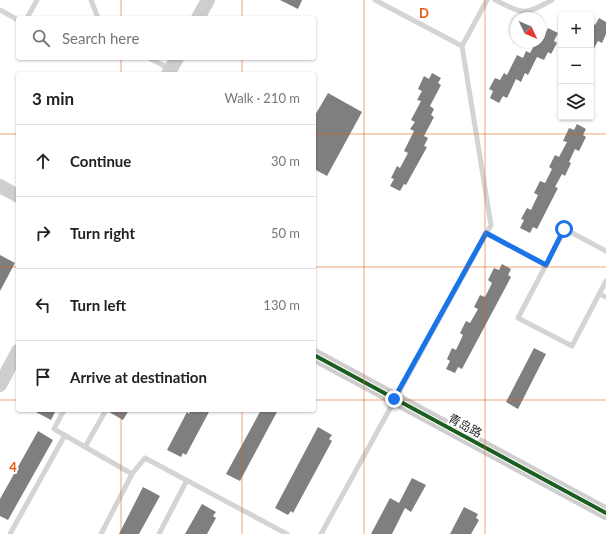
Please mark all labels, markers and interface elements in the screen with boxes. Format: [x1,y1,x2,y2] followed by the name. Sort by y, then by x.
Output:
[419,5,429,21] text: D
[510,12,546,48] north arrow
[558,12,594,120] map controls
[558,12,594,48] button: +
[16,16,316,60] search box
[30,27,52,49] icon: search
[62,29,139,47] text: Search here
[558,48,594,84] button: −
[558,84,594,120] button: layers
[32,88,74,109] text: 3 min
[224,90,300,106] text: Walk · 210 m
[32,150,54,172] icon: ahead
[70,152,131,170] text: Continue
[271,153,300,169] text: 30 m
[555,220,573,238] route start
[32,222,54,244] icon: right
[70,224,135,242] text: Turn right
[271,225,300,241] text: 50 m
[32,294,54,316] icon: left
[70,296,126,314] text: Turn left
[263,297,300,313] text: 130 m
[32,366,54,388] icon: arrive
[70,368,207,386] text: Arrive at destination
[385,390,403,408] route end
[446,410,485,441] street label: 青岛路
[9,459,17,475] text: 4

